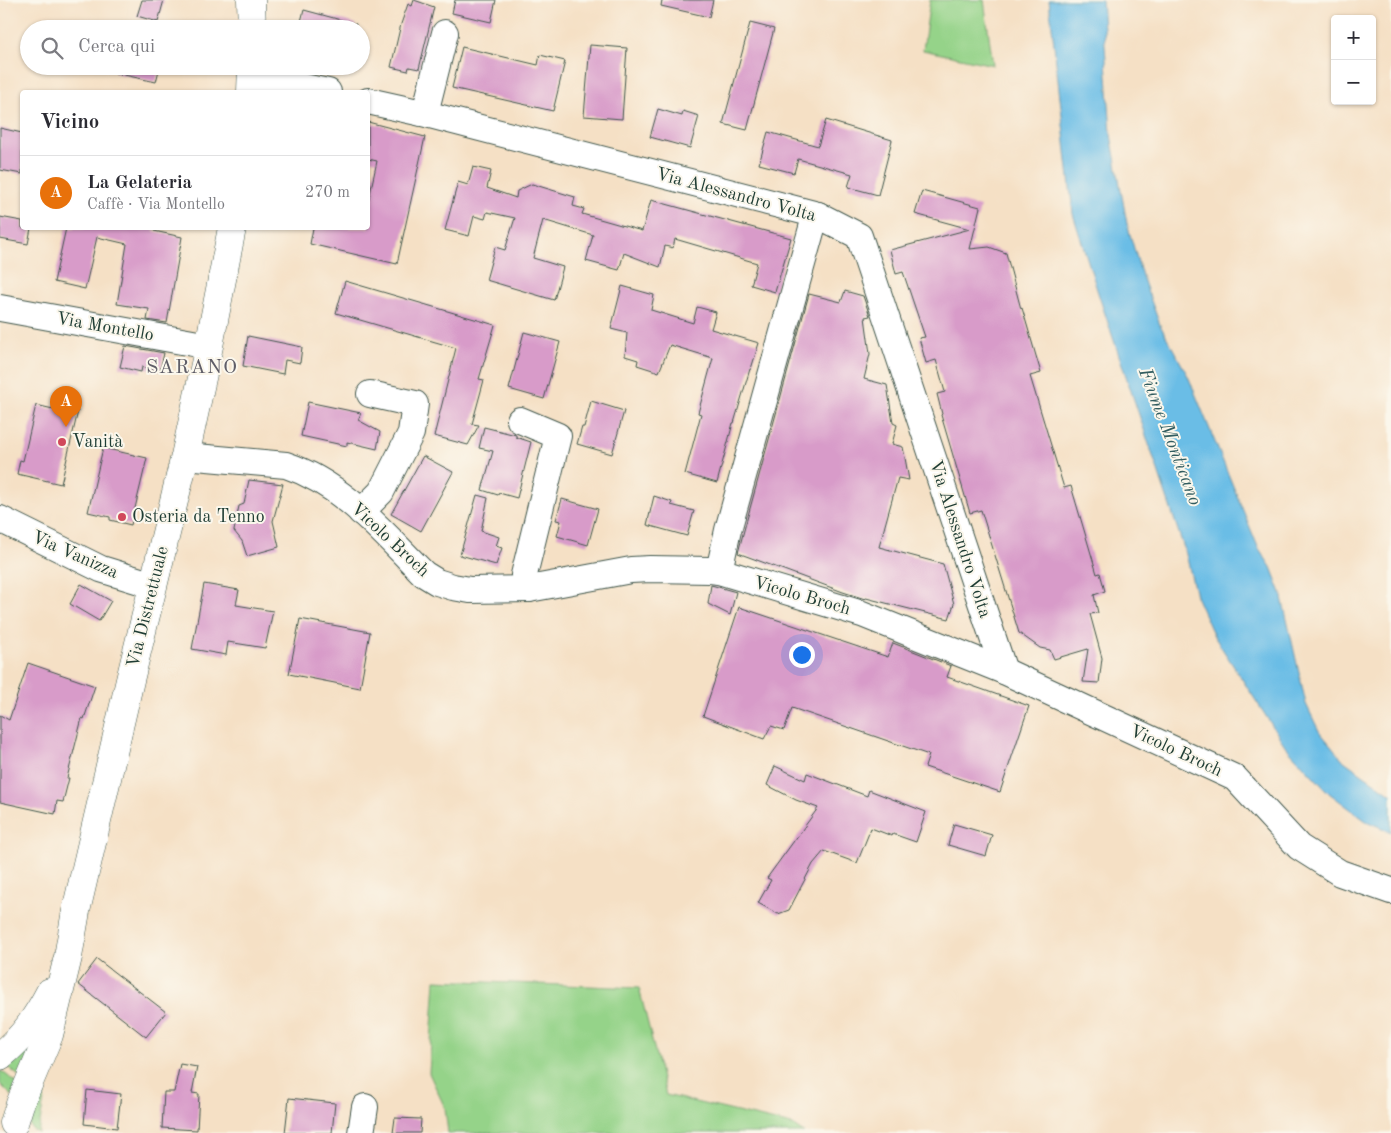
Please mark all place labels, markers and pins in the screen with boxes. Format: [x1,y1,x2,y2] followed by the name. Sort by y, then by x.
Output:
[50,386,82,427] pin: A
[72,433,123,451] place label: Vanità
[56,436,68,448] marker: Vanità
[132,508,265,526] place label: Osteria da Tenno
[116,511,128,523] marker: Osteria da Tenno

